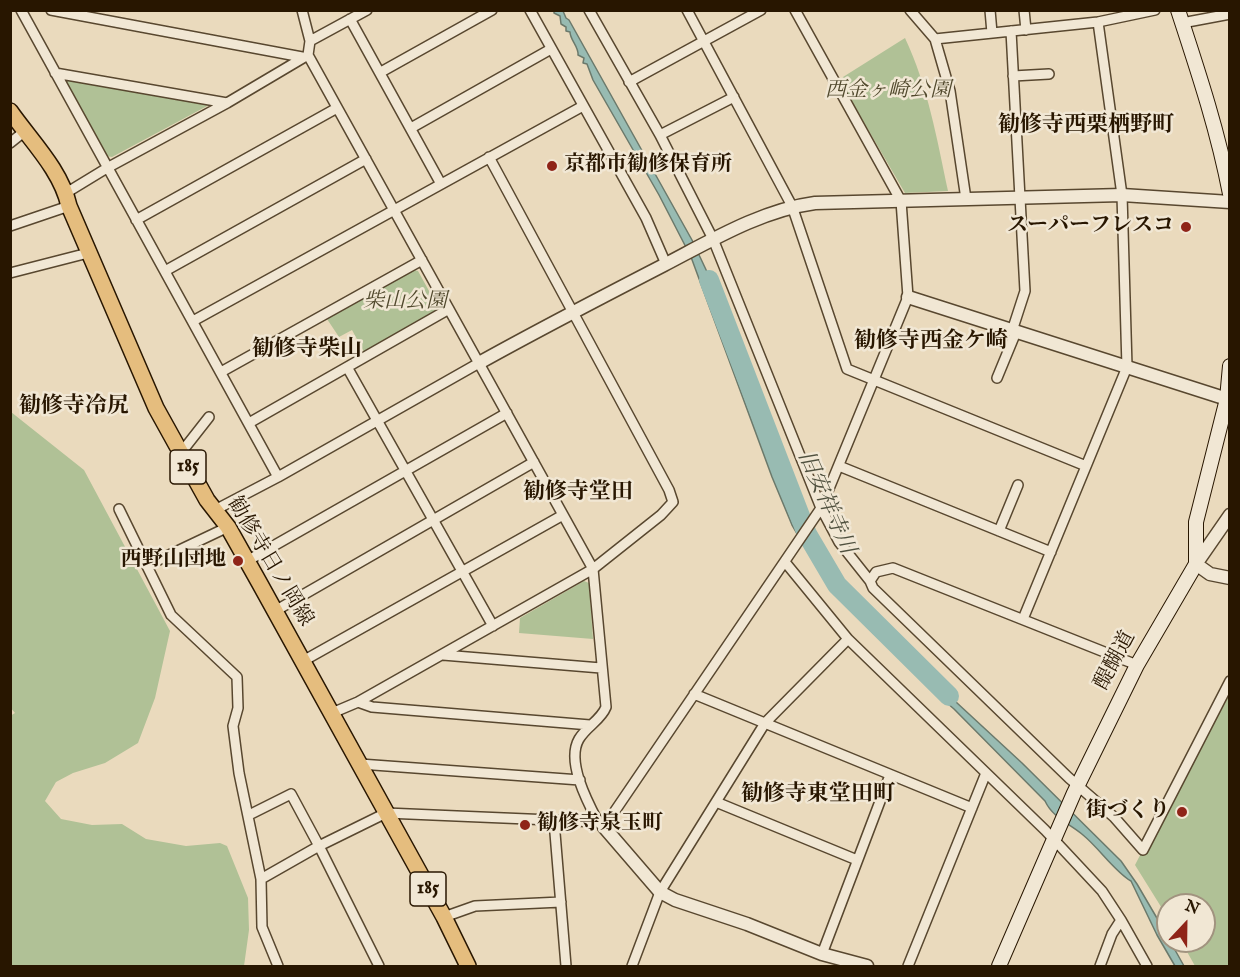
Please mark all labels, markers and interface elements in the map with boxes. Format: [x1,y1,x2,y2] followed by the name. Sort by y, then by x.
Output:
[825,79,951,105] park label: 西金ヶ崎公園
[998,113,1174,139] district label: 勧修寺西栗栖野町
[564,153,732,179] place label: 京都市勧修保育所
[545,159,559,173] marker: 京都市勧修保育所
[1007,214,1174,240] place label: スーパーフレスコ
[1179,220,1193,234] marker: スーパーフレスコ
[363,290,447,316] park label: 柴山公園
[854,329,1008,355] district label: 勧修寺西金ケ崎
[252,337,362,363] district label: 勧修寺柴山
[19,394,129,420] district label: 勧修寺冷尻
[791,447,859,559] water label: 旧安祥寺川
[170,450,206,484] road number: 185
[523,480,633,506] district label: 勧修寺堂田
[220,493,318,631] street label: 勧修寺日ノ岡線
[121,548,226,574] place label: 西野山団地
[231,554,245,568] marker: 西野山団地
[1090,627,1142,695] street label: 醍醐道
[741,782,895,808] district label: 勧修寺東堂田町
[1086,799,1170,825] place label: 街づくり
[1175,805,1189,819] marker: 街づくり
[537,812,663,838] place label: 勧修寺泉玉町
[518,818,532,832] marker: 勧修寺泉玉町
[410,872,446,906] road number: 185
[1156,893,1216,953] north arrow
[1182,896,1202,920] text: N

